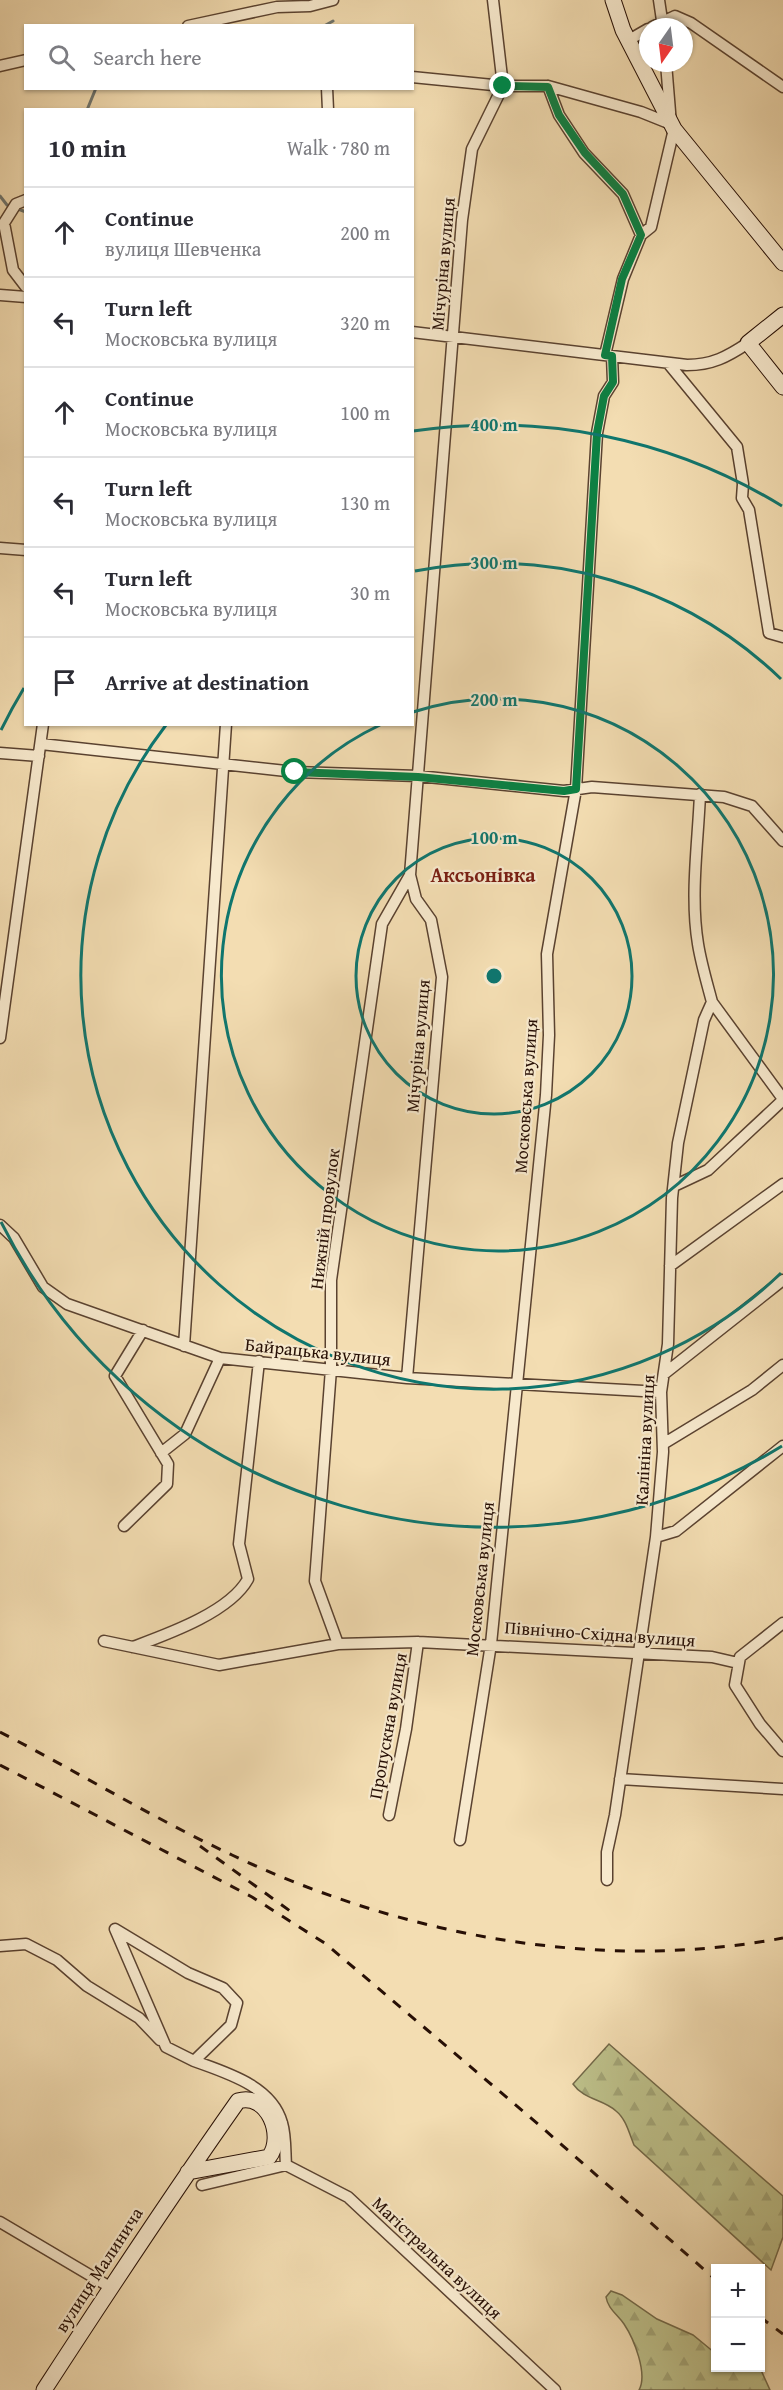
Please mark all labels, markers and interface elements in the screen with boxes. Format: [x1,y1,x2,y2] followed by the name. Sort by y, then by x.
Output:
[639,18,693,72] north arrow
[24,24,414,90] search box
[45,41,78,74] icon: search
[93,41,202,73] text: Search here
[489,72,515,98] route end
[48,128,126,167] text: 10 min
[287,133,390,162] text: Walk · 780 m
[423,196,462,332] street label: Мічуріна вулиця
[105,202,194,234] text: Continue
[48,216,81,249] icon: ahead
[340,218,390,247] text: 200 m
[105,234,261,263] text: вулиця Шевченка
[105,292,192,324] text: Turn left
[48,306,81,339] icon: left
[340,308,390,337] text: 320 m
[105,324,277,353] text: Московська вулиця
[105,382,194,414] text: Continue
[48,396,81,429] icon: ahead
[340,398,390,427] text: 100 m
[470,411,518,438] text: 400 m
[105,414,277,443] text: Московська вулиця
[105,472,192,504] text: Turn left
[48,486,81,519] icon: left
[340,488,390,517] text: 130 m
[105,504,277,533] text: Московська вулиця
[470,549,518,576] text: 300 m
[105,562,192,594] text: Turn left
[48,576,81,609] icon: left
[350,578,390,607] text: 30 m
[105,594,277,623] text: Московська вулиця
[48,666,81,699] icon: arrive
[105,666,309,698] text: Arrive at destination
[470,686,518,713] text: 200 m
[281,758,307,784] route start
[470,824,518,851] text: 100 m
[430,860,536,889] district label: Аксьонівка
[484,966,504,986] centre of rings
[398,978,437,1114] street label: Мічуріна вулиця
[507,1018,544,1174] street label: Московська вулиця
[302,1146,347,1291] street label: Нижній провулок
[244,1330,392,1373] street label: Байрацька вулиця
[628,1374,661,1506] street label: Калініна вулиця
[458,1500,501,1657] street label: Московська вулиця
[504,1613,696,1654] street label: Північно-Східна вулиця
[361,1651,414,1801] street label: Пропускна вулиця
[366,2190,509,2325] street label: Магістральна вулиця
[48,2201,149,2338] street label: вулиця Малинича
[711,2264,765,2372] map controls
[711,2264,765,2318] button: +
[711,2318,765,2372] button: −

